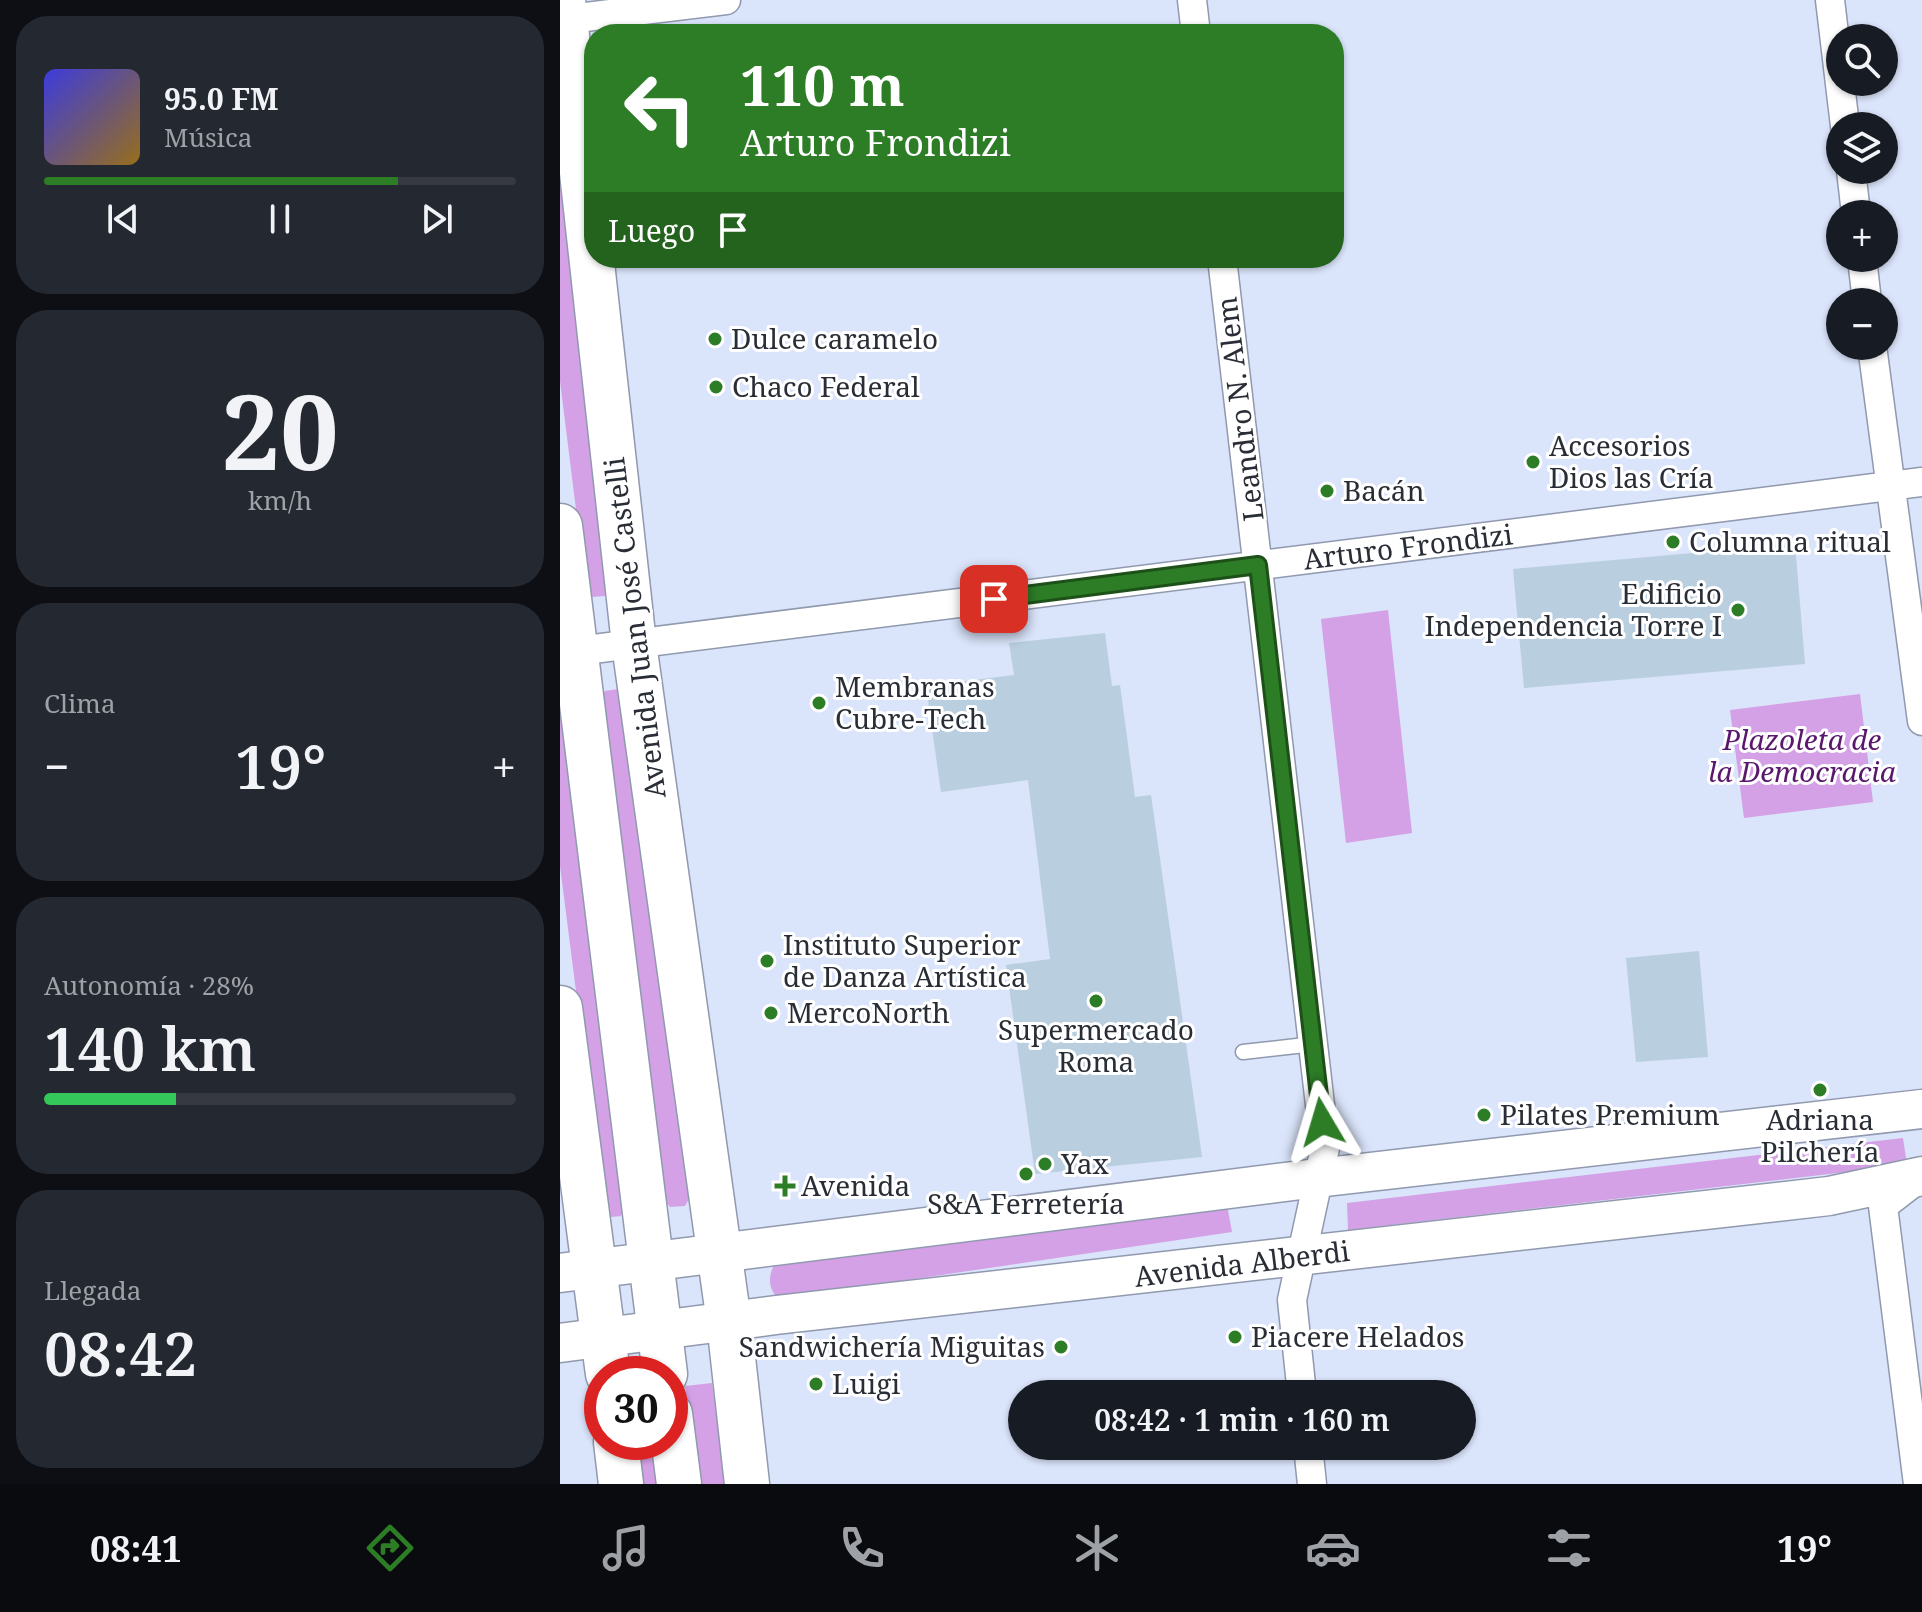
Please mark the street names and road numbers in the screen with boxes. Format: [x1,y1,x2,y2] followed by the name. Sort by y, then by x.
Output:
[1206,295,1272,523] street label: Leandro N. Alem
[594,455,674,801] street label: Avenida Juan José Castelli
[1301,514,1515,578] street label: Arturo Frondizi
[1132,1231,1352,1295] street label: Avenida Alberdi

